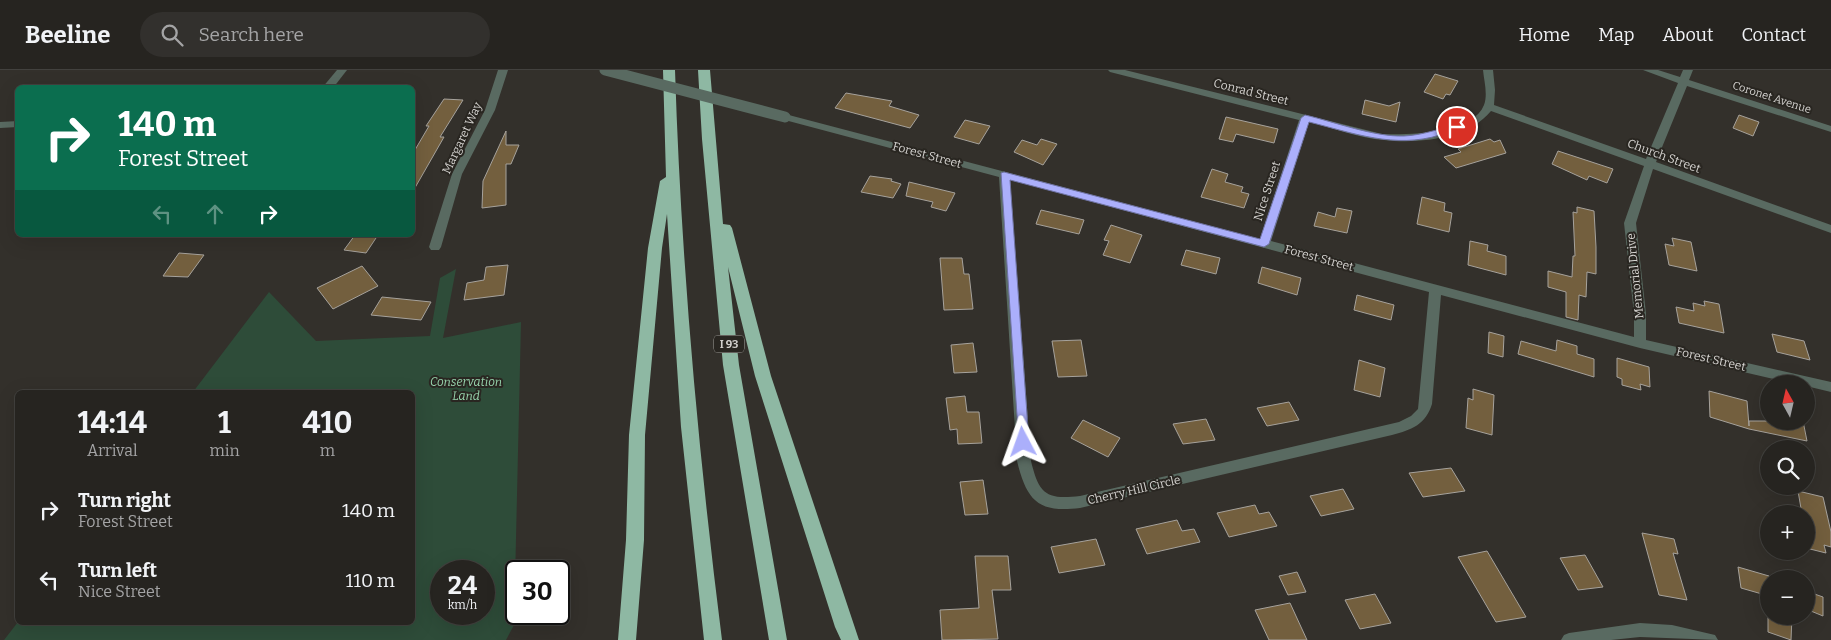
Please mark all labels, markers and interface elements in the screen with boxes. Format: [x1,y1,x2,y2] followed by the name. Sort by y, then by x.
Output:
[140,12,490,57] search box
[25,21,110,49] text: Beeline
[158,21,186,49] icon: search
[198,23,304,46] text: Search here
[1519,24,1570,46] text: Home
[1598,24,1634,46] text: Map
[1662,24,1713,46] text: About
[1741,24,1806,46] text: Contact
[1212,76,1291,108] street label: Conrad Street
[1731,79,1813,116] street label: Coronet Avenue
[439,99,485,176] street label: Margaret Way
[118,103,216,145] text: 140 m
[35,105,100,170] icon: right
[1436,106,1478,148] pin
[1443,113,1471,141] icon: arrive
[1625,136,1703,176] street label: Church Street
[891,139,964,171] street label: Forest Street
[118,145,248,172] text: Forest Street
[1251,159,1283,223] street label: Nice Street
[148,200,176,228] icon: left
[201,200,229,228] icon: ahead
[254,200,282,228] icon: right
[1624,233,1646,319] street label: Memorial Drive
[1283,242,1356,274] street label: Forest Street
[714,336,744,352] road number: I 93
[1675,344,1748,374] street label: Forest Street
[430,375,502,403] park label: Conservation Land
[1760,375,1815,430] north arrow
[1760,375,1815,625] map controls
[78,405,147,441] text: 14:14
[218,405,231,441] text: 1
[302,405,352,441] text: 410
[996,415,1048,467] position arrow
[1760,440,1815,495] button: search
[87,441,138,460] text: Arrival
[209,441,240,460] text: min
[320,441,335,460] text: m
[1086,472,1182,508] street label: Cherry Hill Circle
[78,489,171,512] text: Turn right
[35,496,63,524] icon: right
[342,499,395,522] text: 140 m
[1760,505,1815,560] button: +
[78,512,173,531] text: Forest Street
[78,559,157,582] text: Turn left
[505,560,570,625] speed limit sign: 30
[35,566,63,594] icon: left
[345,569,395,592] text: 110 m
[1760,570,1815,625] button: −
[448,571,477,601] text: 24
[78,582,160,601] text: Nice Street
[448,598,477,612] text: km/h

